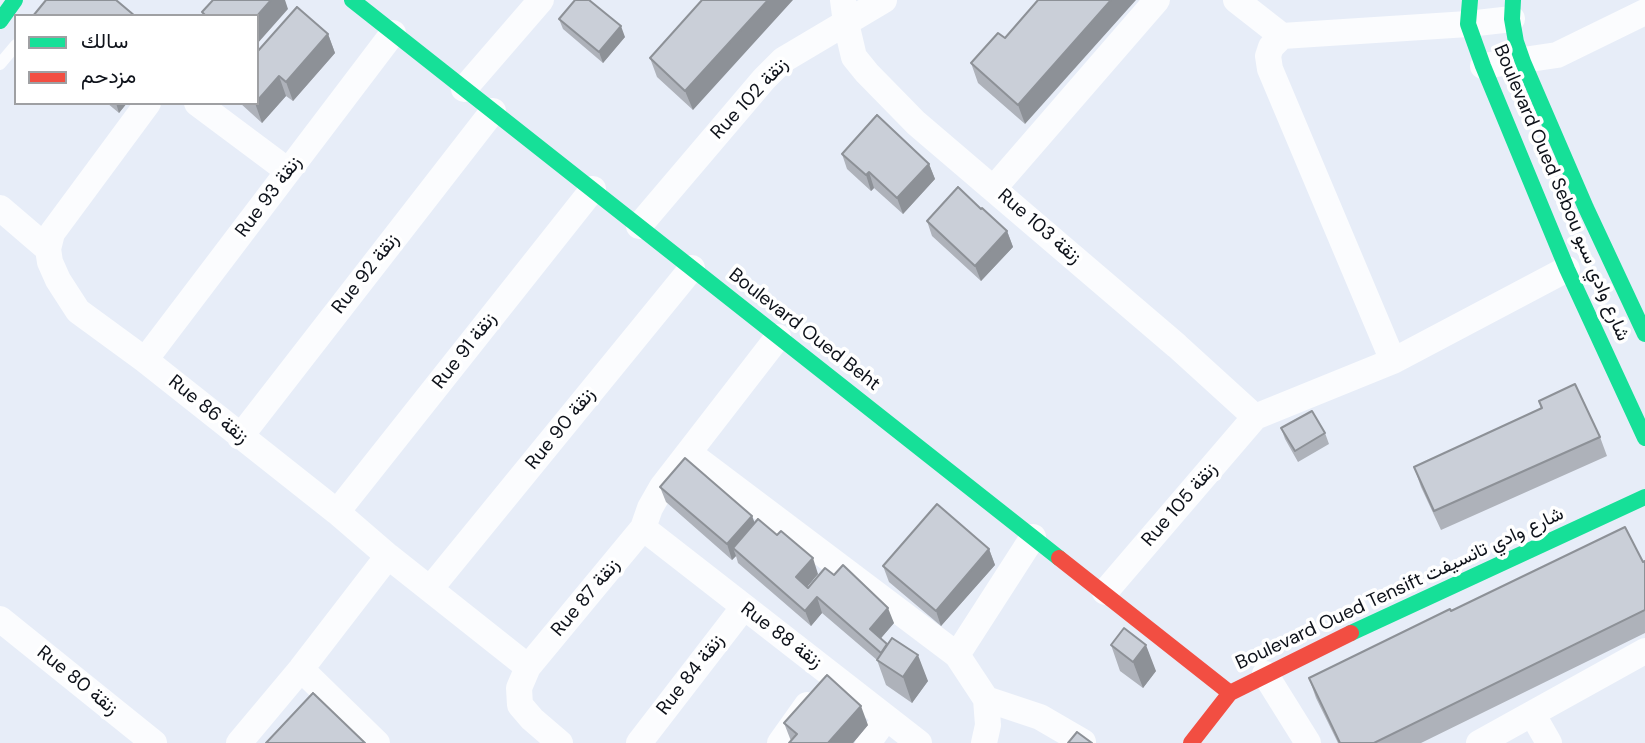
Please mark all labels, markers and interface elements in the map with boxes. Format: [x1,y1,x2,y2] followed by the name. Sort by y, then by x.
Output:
[14,14,259,105] legend
[81,27,128,55] text: سالك
[1488,41,1634,345] street label: Boulevard Oued Sebou شارع وادي سبو
[707,54,793,144] street label: Rue 102 زنقة
[81,62,136,90] text: مزدحم
[231,152,307,242] street label: Rue 93 زنقة
[993,185,1085,269] street label: Rue 103 زنقة
[328,229,404,319] street label: Rue 92 زنقة
[724,264,884,396] street label: Boulevard Oued Beht
[428,308,502,394] street label: Rue 91 زنقة
[163,371,253,449] street label: Rue 86 زنقة
[521,384,601,474] street label: Rue 90 زنقة
[1137,458,1223,552] street label: Rue 105 زنقة
[1232,503,1568,675] street label: Boulevard Oued Tensift شارع وادي تانسيفت
[547,555,625,641] street label: Rue 87 زنقة
[736,598,826,674] street label: Rue 88 زنقة
[652,630,730,720] street label: Rue 84 زنقة
[32,641,122,721] street label: Rue 80 زنقة

